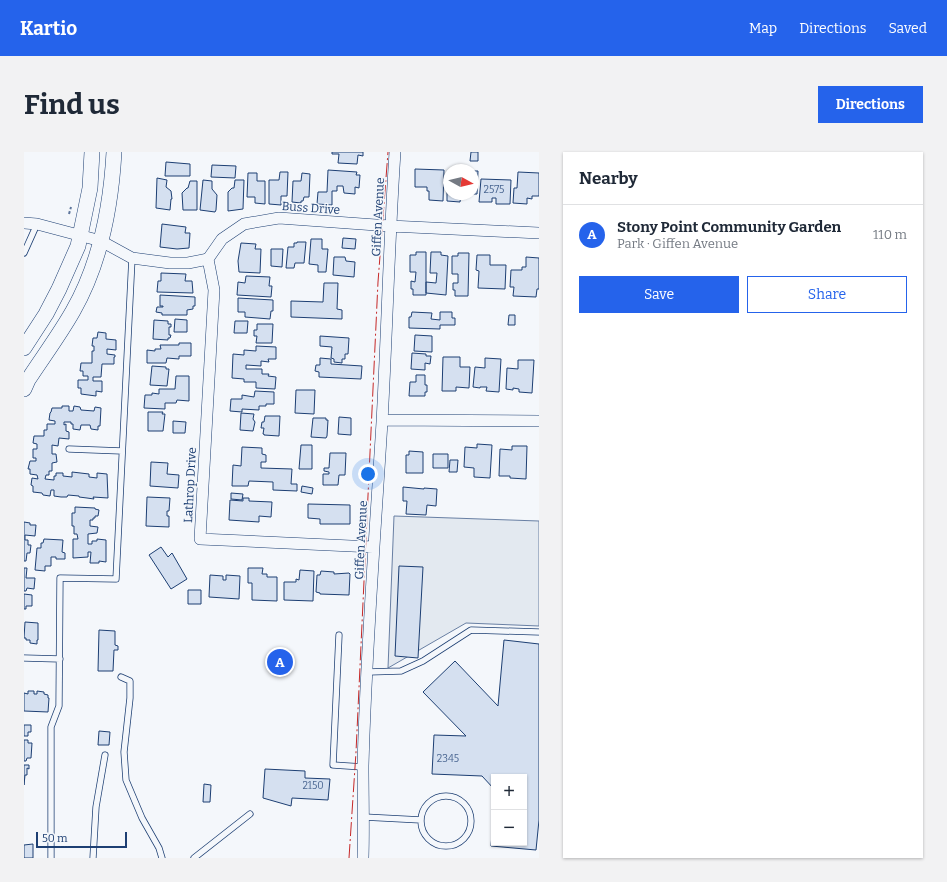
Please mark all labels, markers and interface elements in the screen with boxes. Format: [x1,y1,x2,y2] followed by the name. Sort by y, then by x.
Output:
[20,17,77,40] text: Kartio
[749,20,777,37] text: Map
[799,20,867,37] text: Directions
[889,20,927,37] text: Saved
[818,86,923,123] button: Directions
[24,88,120,121] text: Find us
[443,164,479,200] north arrow
[579,168,638,189] text: Nearby
[369,177,387,257] street label: Giffen Avenue
[484,184,504,196] house number: 2575
[281,199,341,217] street label: Buss Drive
[617,218,841,236] text: Stony Point Community Garden
[587,227,597,242] text: A
[873,227,907,242] text: 110 m
[617,236,738,251] text: Park · Giffen Avenue
[579,276,739,313] button: Save
[747,276,907,313] button: Share
[181,447,199,523] street label: Lathrop Drive
[358,464,378,484] your location
[352,500,370,580] street label: Giffen Avenue
[267,647,293,677] pin: A
[437,753,459,765] house number: 2345
[491,774,527,846] map controls
[491,774,527,810] button: +
[302,780,324,792] house number: 2150
[491,810,527,846] button: −
[36,830,127,849] scale bar
[42,832,68,845] text: 50 m

